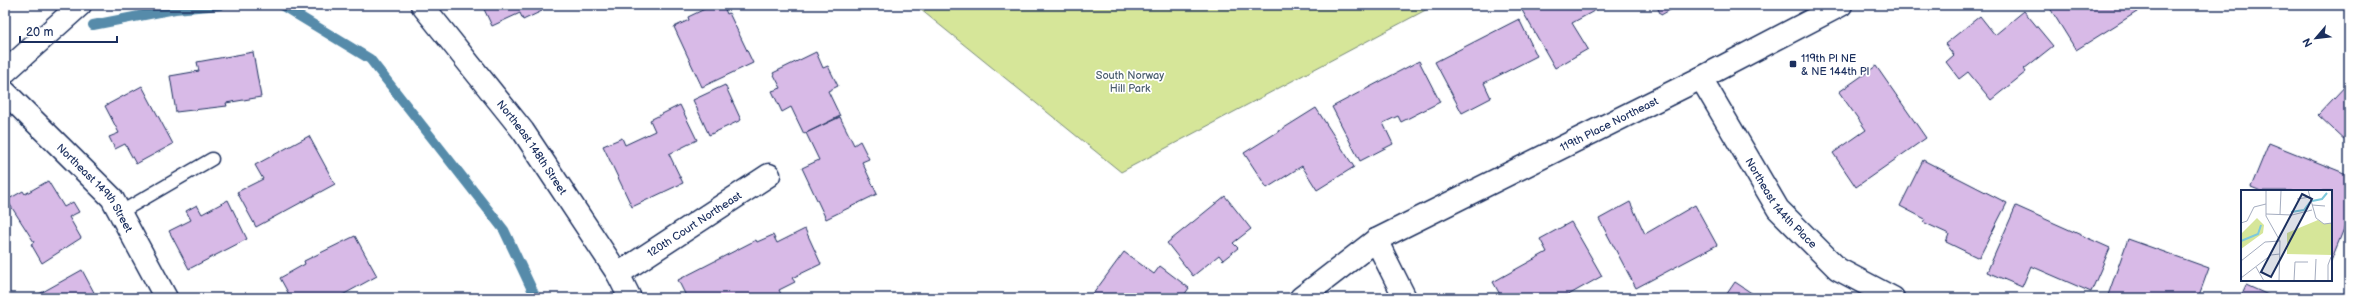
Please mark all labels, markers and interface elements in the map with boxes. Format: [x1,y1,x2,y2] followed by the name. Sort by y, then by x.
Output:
[20,18,117,44] scale bar
[2296,18,2336,58] north arrow
[26,25,53,40] text: 20 m
[2300,36,2315,49] text: N
[1801,52,1869,78] place label: 119th Pl NE & NE 144th Pl
[1788,59,1798,69] marker: 119th Pl NE & NE 144th Pl
[1096,69,1164,95] park label: South Norway Hill Park
[1558,94,1661,154] street label: 119th Place Northeast
[494,98,570,198] street label: Northeast 148th Street
[54,141,135,235] street label: Northeast 149th Street
[1742,156,1820,251] street label: Northeast 144th Place
[645,189,744,260] street label: 120th Court Northeast
[2241,190,2332,281] inset map

